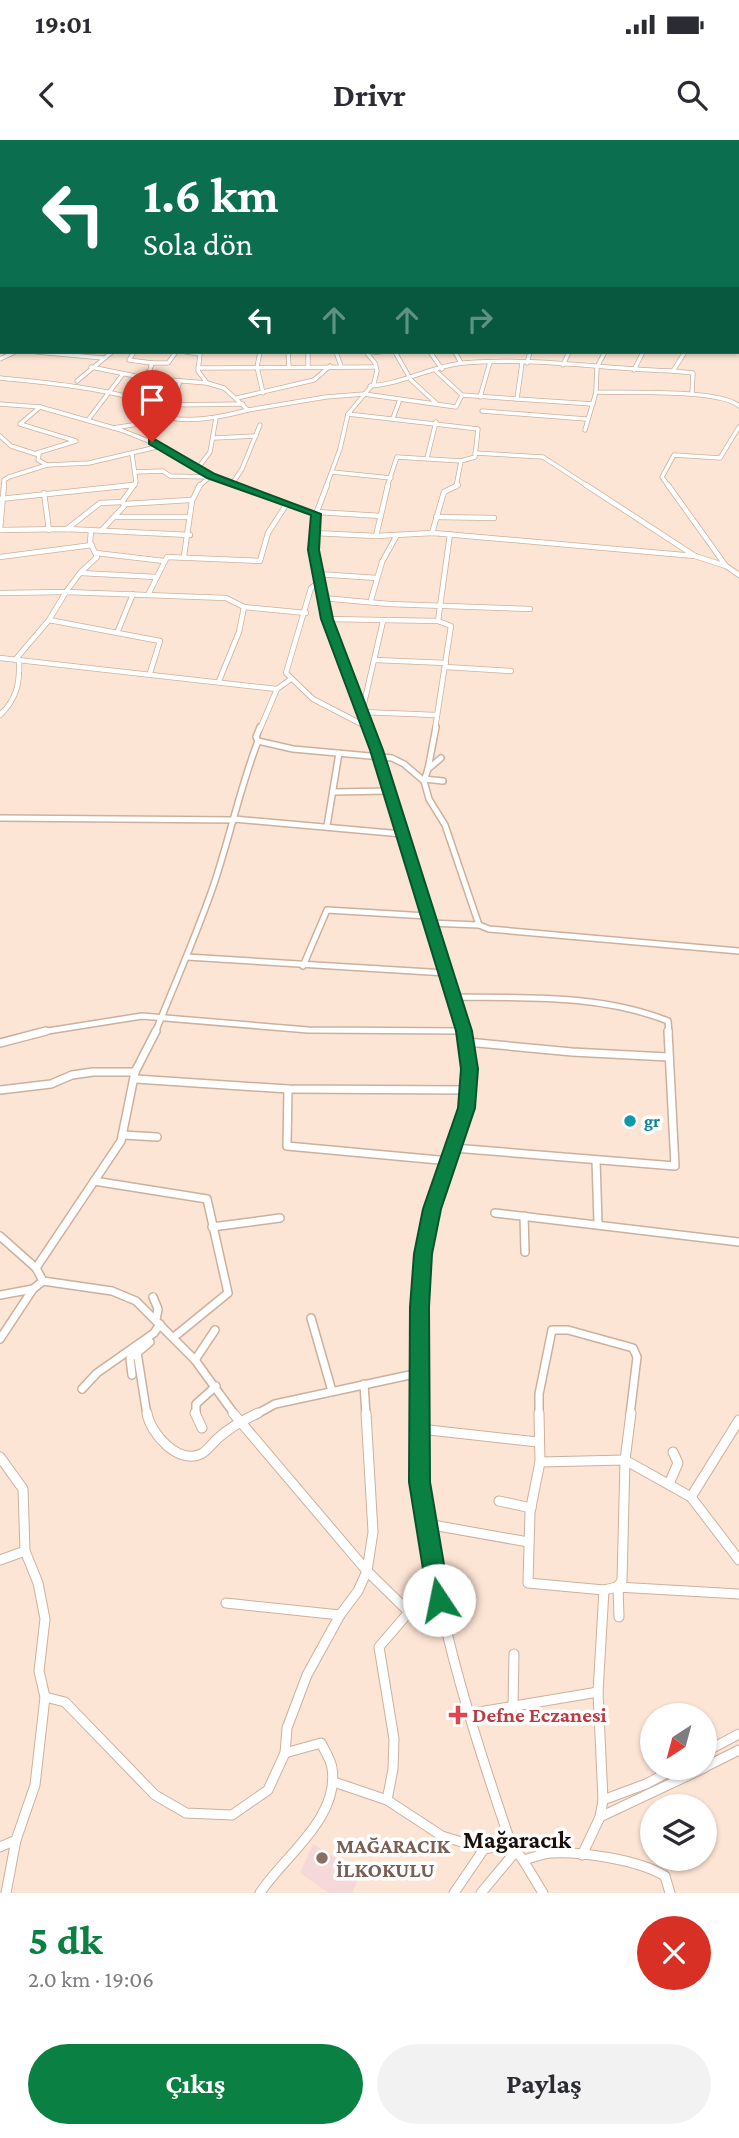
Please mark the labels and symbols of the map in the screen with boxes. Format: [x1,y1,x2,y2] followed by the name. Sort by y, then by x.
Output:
[122,370,182,442] pin
[644,1111,660,1131] place label: gr
[622,1113,638,1129] marker: gr
[402,1563,476,1637] position arrow
[472,1703,607,1727] place label: Defne Eczanesi
[640,1703,718,1780] north arrow
[450,1707,466,1723] marker: Defne Eczanesi
[463,1826,572,1853] district label: Mağaracık
[336,1834,451,1882] place label: MAĞARACIK İLKOKULU
[314,1850,330,1866] marker: MAĞARACIK İLKOKULU

